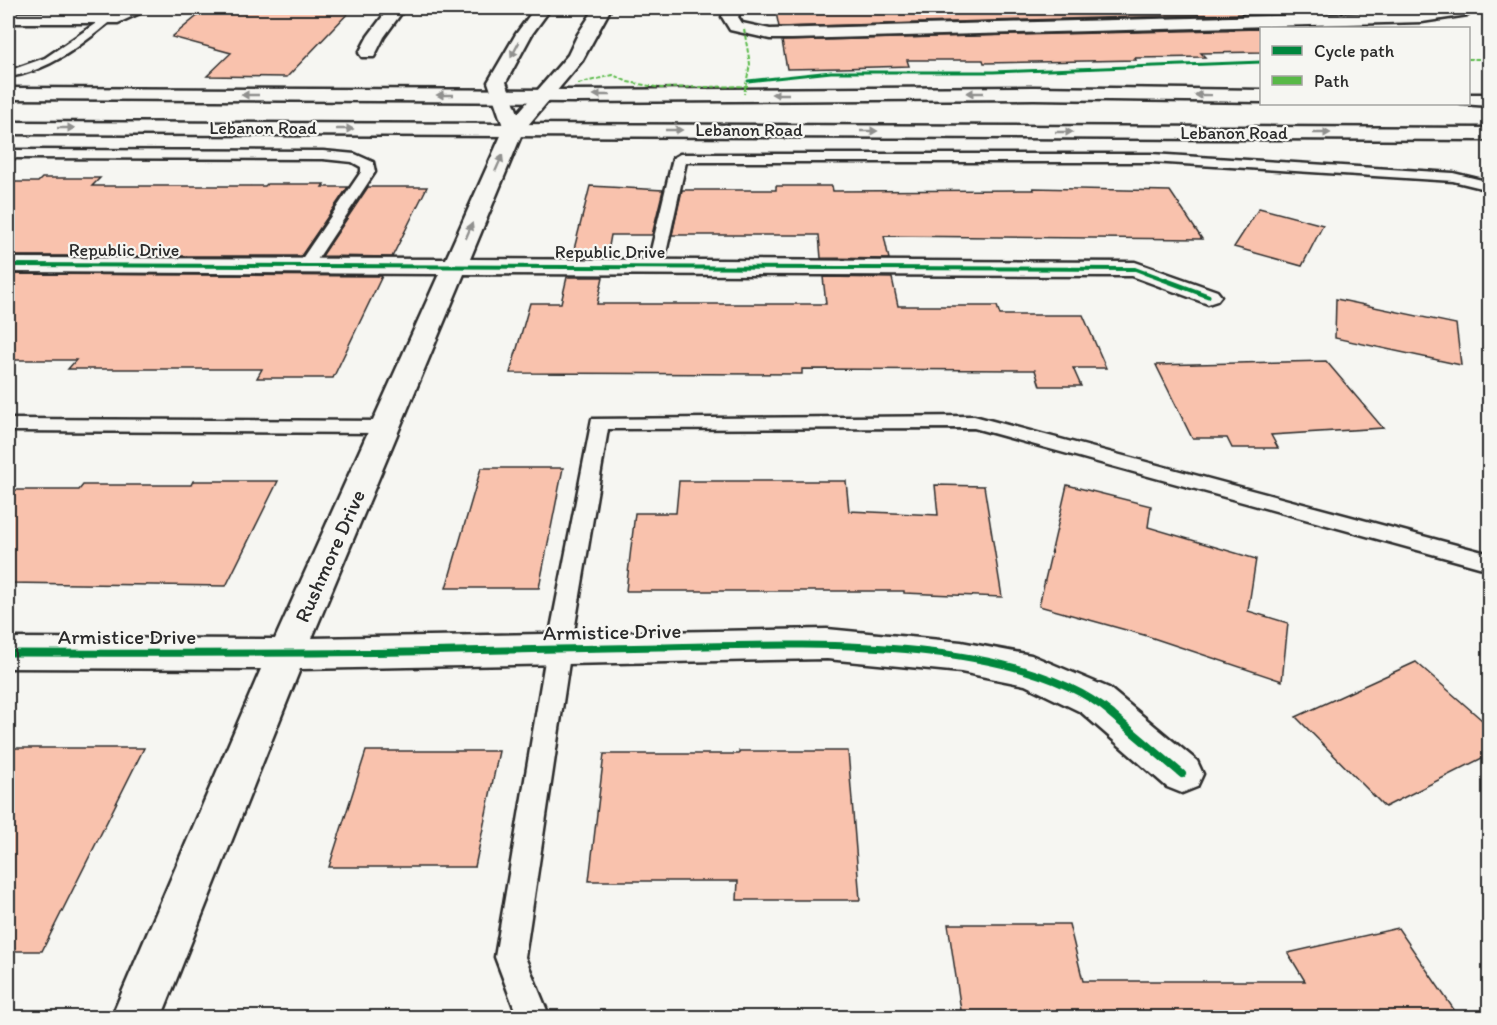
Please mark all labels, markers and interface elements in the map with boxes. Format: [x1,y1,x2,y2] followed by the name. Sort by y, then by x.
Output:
[1260,27,1470,105] legend
[1314,40,1395,62] text: Cycle path
[510,42,520,59] one-way arrow
[1314,70,1349,92] text: Path
[966,88,985,98] one-way arrow
[771,89,790,99] one-way arrow
[241,90,260,100] one-way arrow
[436,90,455,100] one-way arrow
[592,91,611,100] one-way arrow
[1194,91,1213,100] one-way arrow
[209,117,317,139] street label: Lebanon Road
[695,119,803,141] street label: Lebanon Road
[1180,122,1288,144] street label: Lebanon Road
[56,123,75,133] one-way arrow
[335,124,354,134] one-way arrow
[665,125,684,135] one-way arrow
[860,126,879,136] one-way arrow
[1055,127,1074,137] one-way arrow
[1313,128,1332,138] one-way arrow
[494,154,503,171] one-way arrow
[464,222,474,240] one-way arrow
[69,239,179,261] street label: Republic Drive
[555,241,665,263] street label: Republic Drive
[289,485,370,626] street label: Rushmore Drive
[543,618,681,645] street label: Armistice Drive
[58,624,196,649] street label: Armistice Drive

